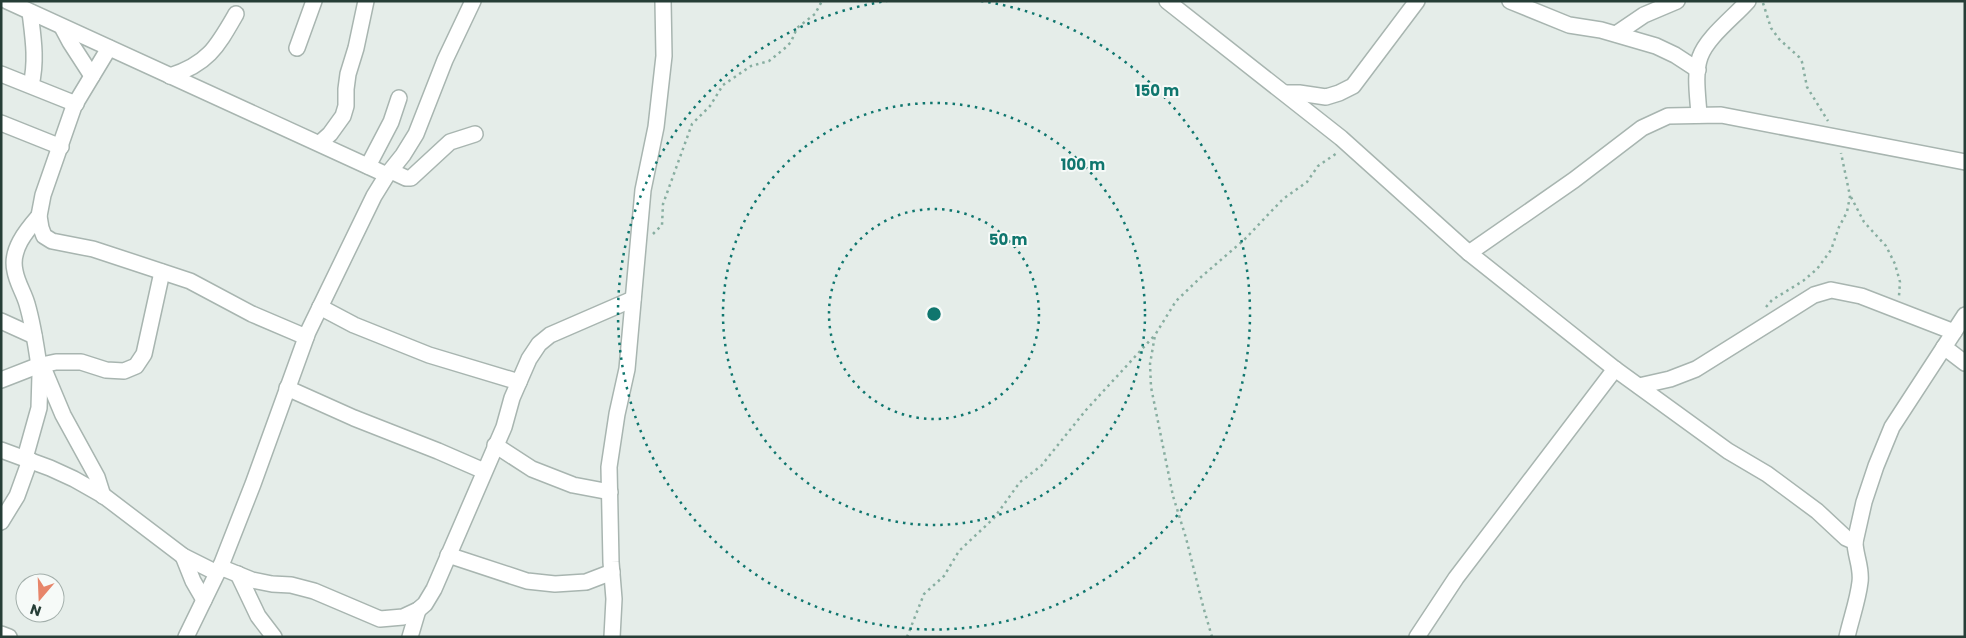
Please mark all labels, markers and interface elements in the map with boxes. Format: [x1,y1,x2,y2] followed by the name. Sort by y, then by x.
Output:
[1135,80,1179,101] text: 150 m
[1061,154,1105,175] text: 100 m
[989,229,1027,250] text: 50 m
[925,305,943,323] centre of rings
[15,573,65,623] north arrow
[28,599,44,621] text: N

